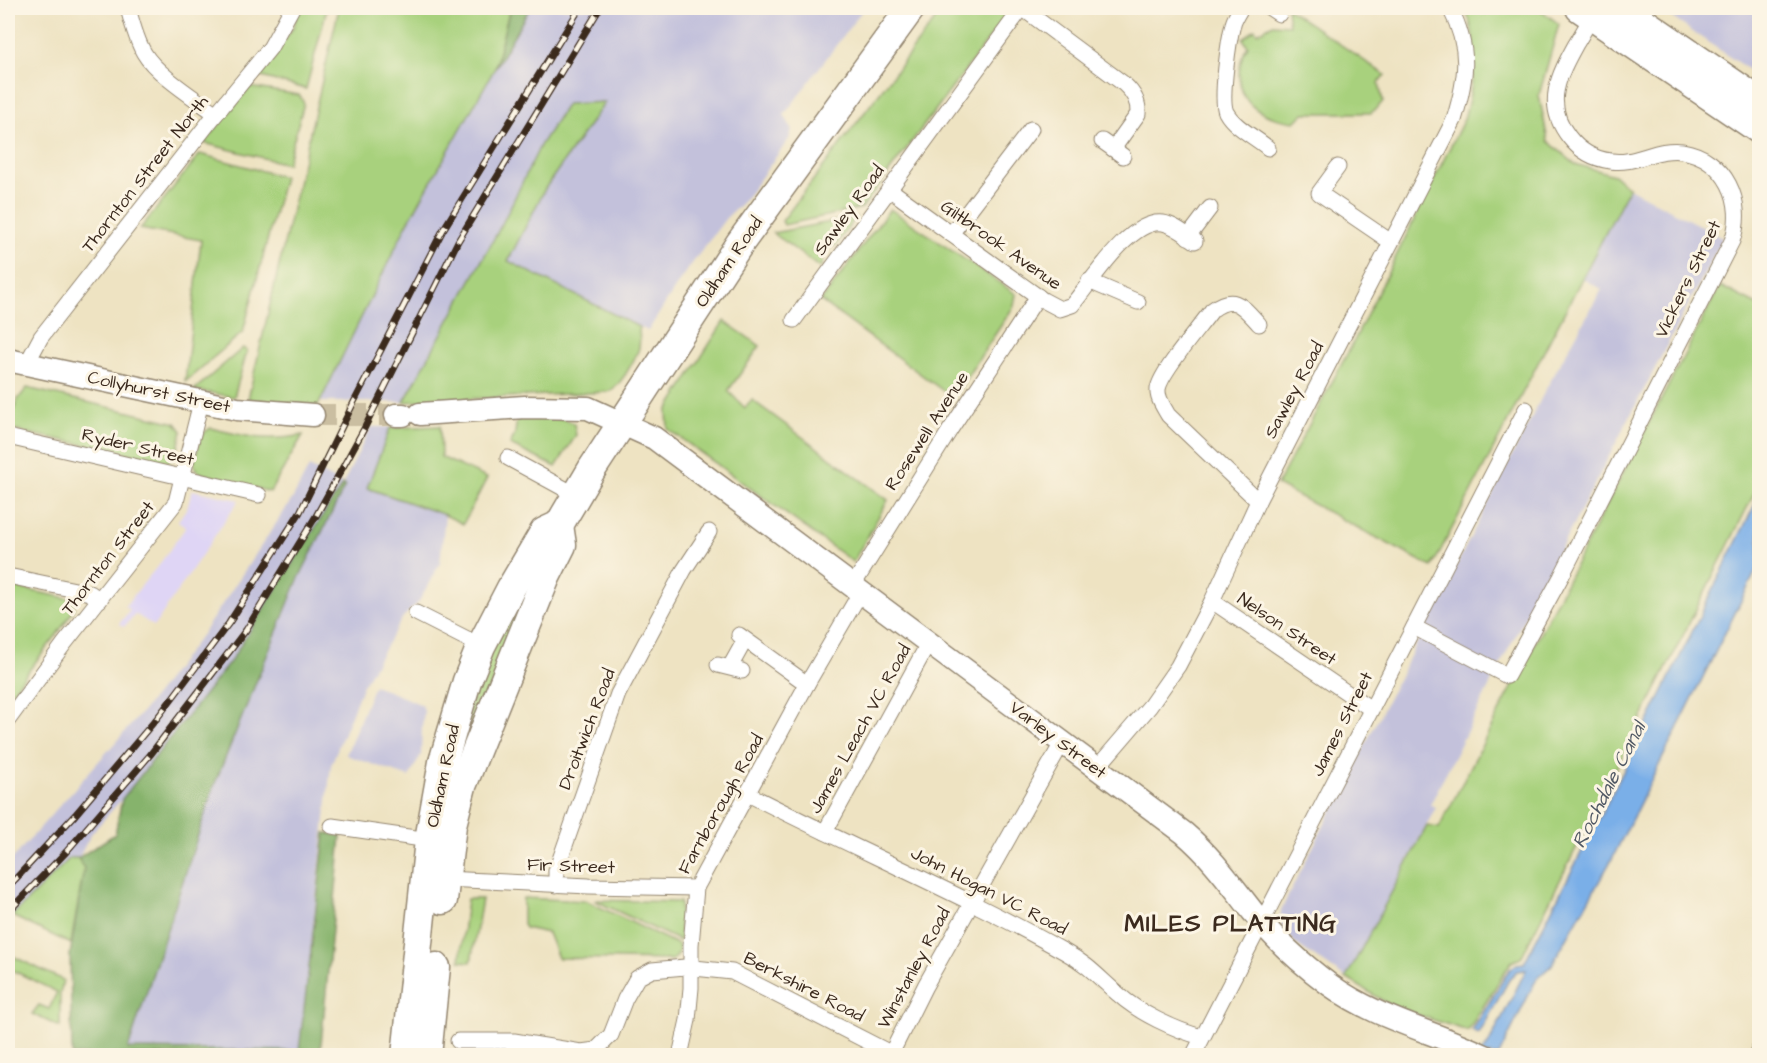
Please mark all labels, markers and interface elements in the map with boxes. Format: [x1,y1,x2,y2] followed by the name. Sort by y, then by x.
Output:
[76,90,214,258] street label: Thornton Street North
[808,160,891,261] street label: Sawley Road
[936,194,1067,296] street label: Giltbrook Avenue
[689,212,769,312] street label: Oldham Road
[1649,215,1728,342] street label: Vickers Street
[1258,337,1331,443] street label: Sawley Road
[85,365,233,420] street label: Collyhurst Street
[879,366,975,495] street label: Rosewell Avenue
[79,422,197,473] street label: Ryder Street
[56,495,161,620] street label: Thornton Street
[1232,587,1342,672] street label: Nelson Street
[803,640,917,818] street label: James Leach VC Road
[552,665,622,793] street label: Droitwich Road
[1305,667,1379,781] street label: James Street
[1004,695,1112,786] street label: Varley Street
[1565,715,1654,853] water label: Rochdale Canal
[420,722,466,830] street label: Oldham Road
[672,729,771,879] street label: Farnborough Road
[906,841,1072,942] street label: John Hogan VC Road
[527,852,616,880] street label: Fir Street
[871,903,957,1034] street label: Winstanley Road
[1125,907,1337,941] district label: MILES PLATTING
[739,946,869,1028] street label: Berkshire Road

